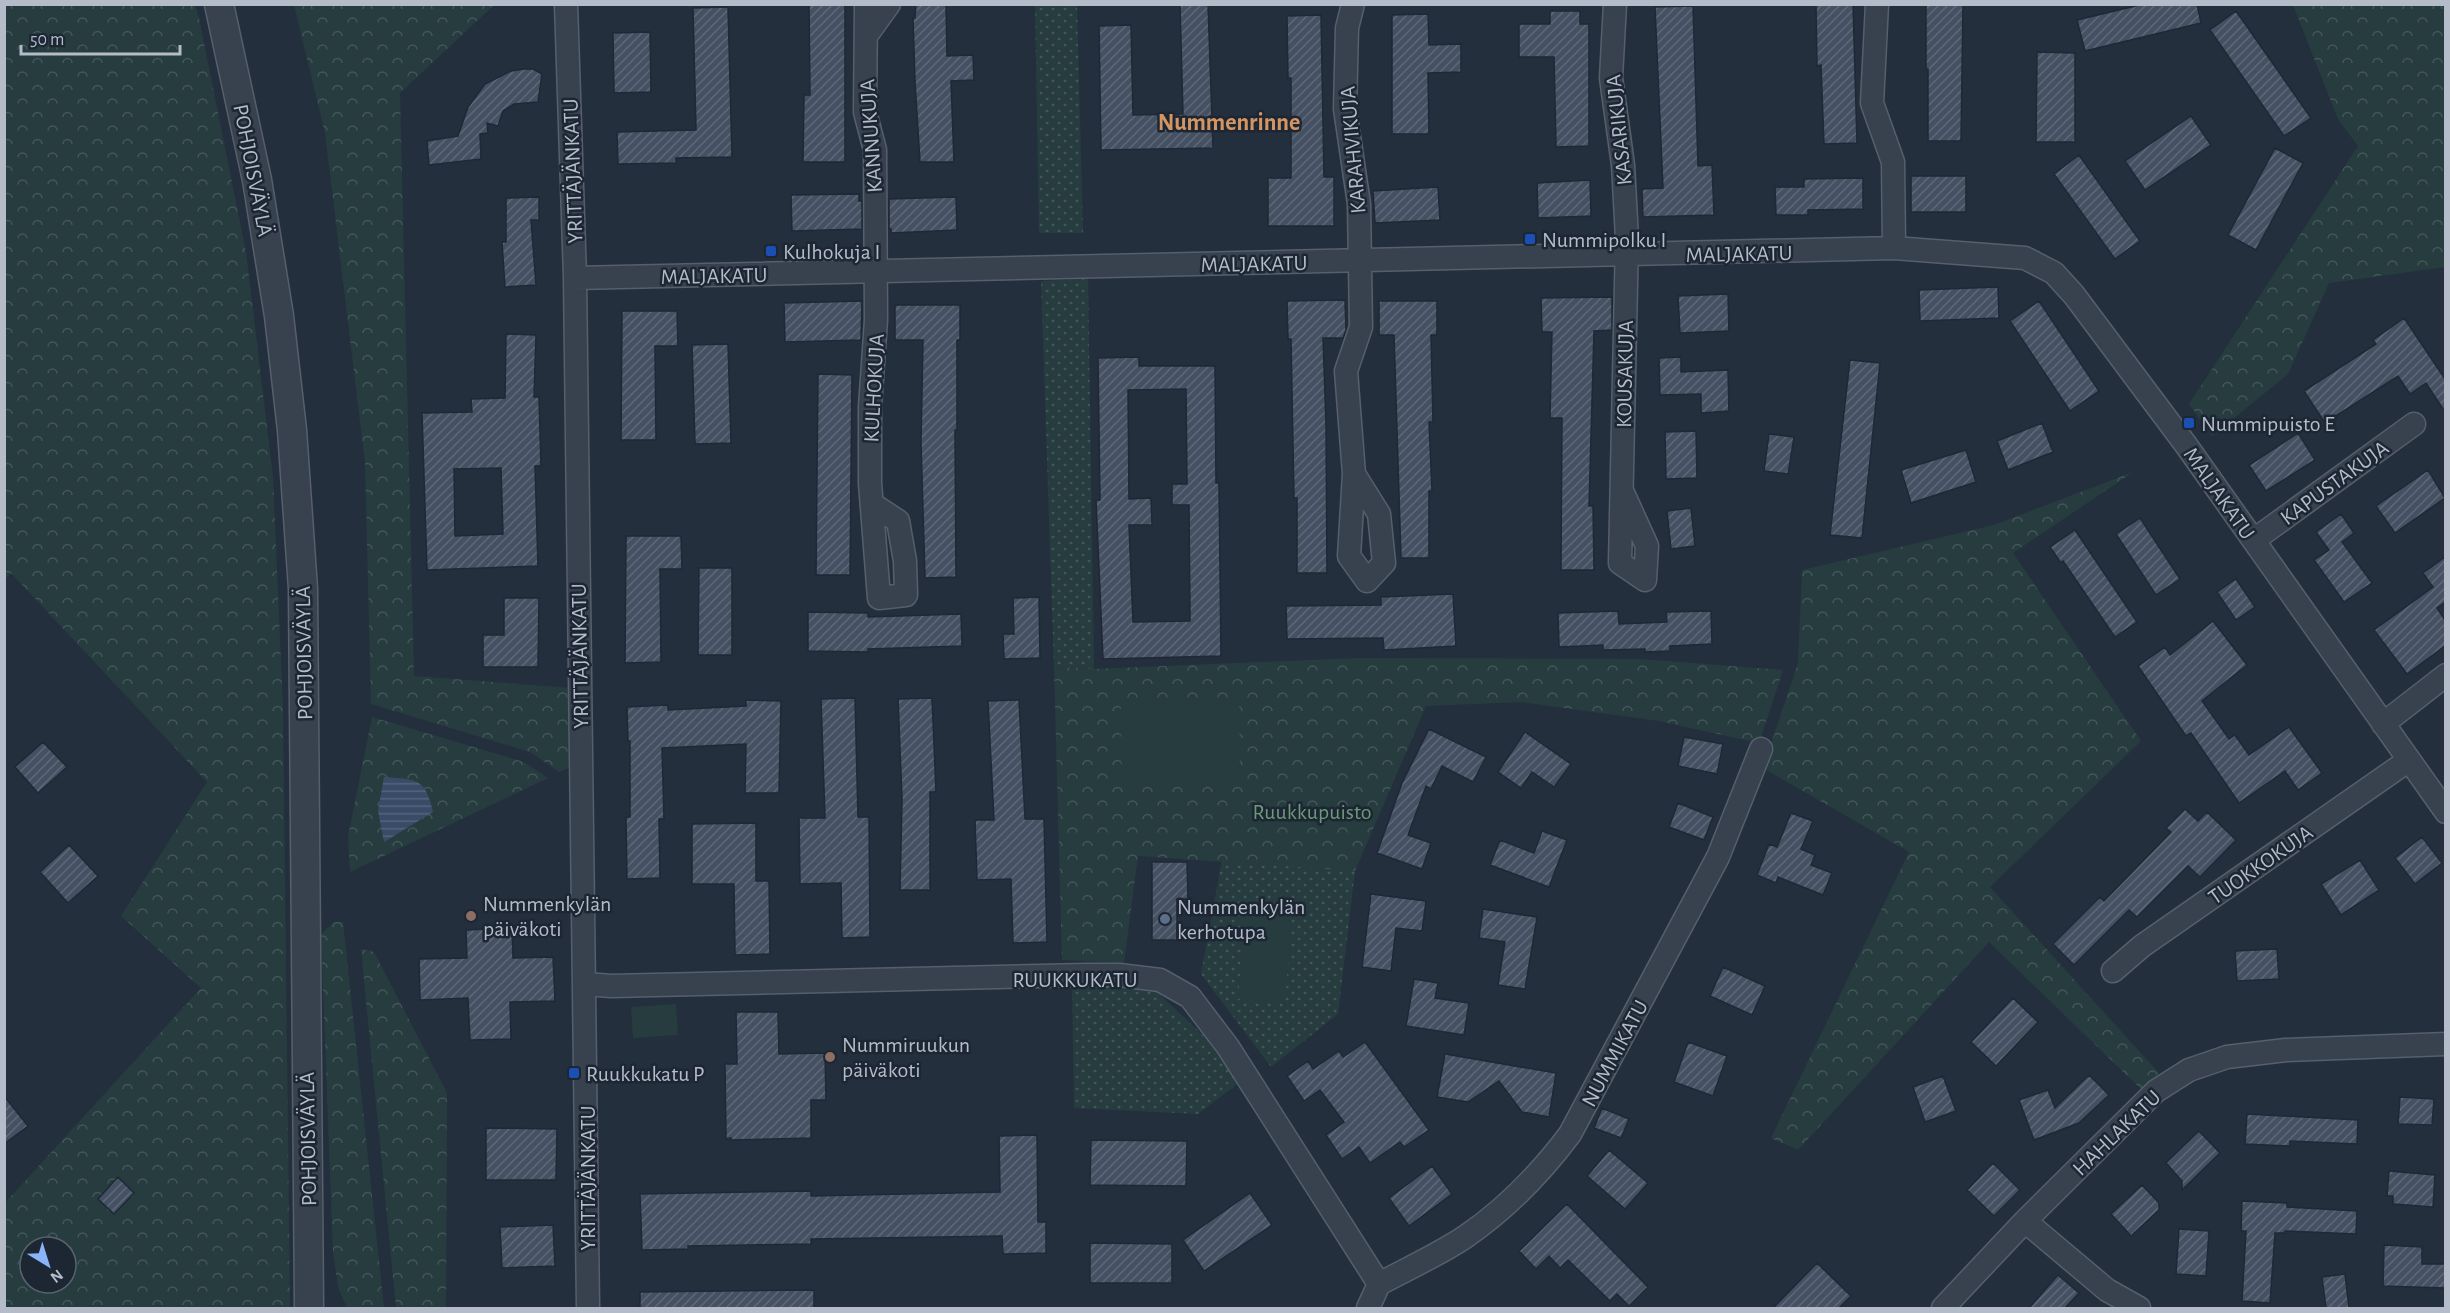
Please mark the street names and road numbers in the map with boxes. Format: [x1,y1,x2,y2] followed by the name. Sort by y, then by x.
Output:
[1602,73,1636,186] street label: KASARIKUJA
[856,78,886,194] street label: KANNUKUJA
[1336,85,1370,215] street label: KARAHVIKUJA
[559,98,587,244] street label: YRITTÄJÄNKATU
[229,102,277,238] street label: POHJOISVÄYLÄ
[1685,242,1793,266] street label: MALJAKATU
[1200,252,1308,276] street label: MALJAKATU
[660,264,768,288] street label: MALJAKATU
[1613,320,1637,428] street label: KOUSAKUJA
[860,333,888,443] street label: KULHOKUJA
[2277,436,2393,529] street label: KAPUSTAKUJA
[2180,444,2259,544] street label: MALJAKATU
[568,583,592,729] street label: YRITTÄJÄNKATU
[292,585,316,720] street label: POHJOISVÄYLÄ
[2205,821,2317,909] street label: TUOKKOKUJA
[1012,969,1138,991] street label: RUUKKUKATU
[1578,996,1652,1110] street label: NUMMIKATU
[296,1071,320,1206] street label: POHJOISVÄYLÄ
[2068,1086,2165,1180] street label: HAHLAKATU
[577,1105,599,1251] street label: YRITTÄJÄNKATU

